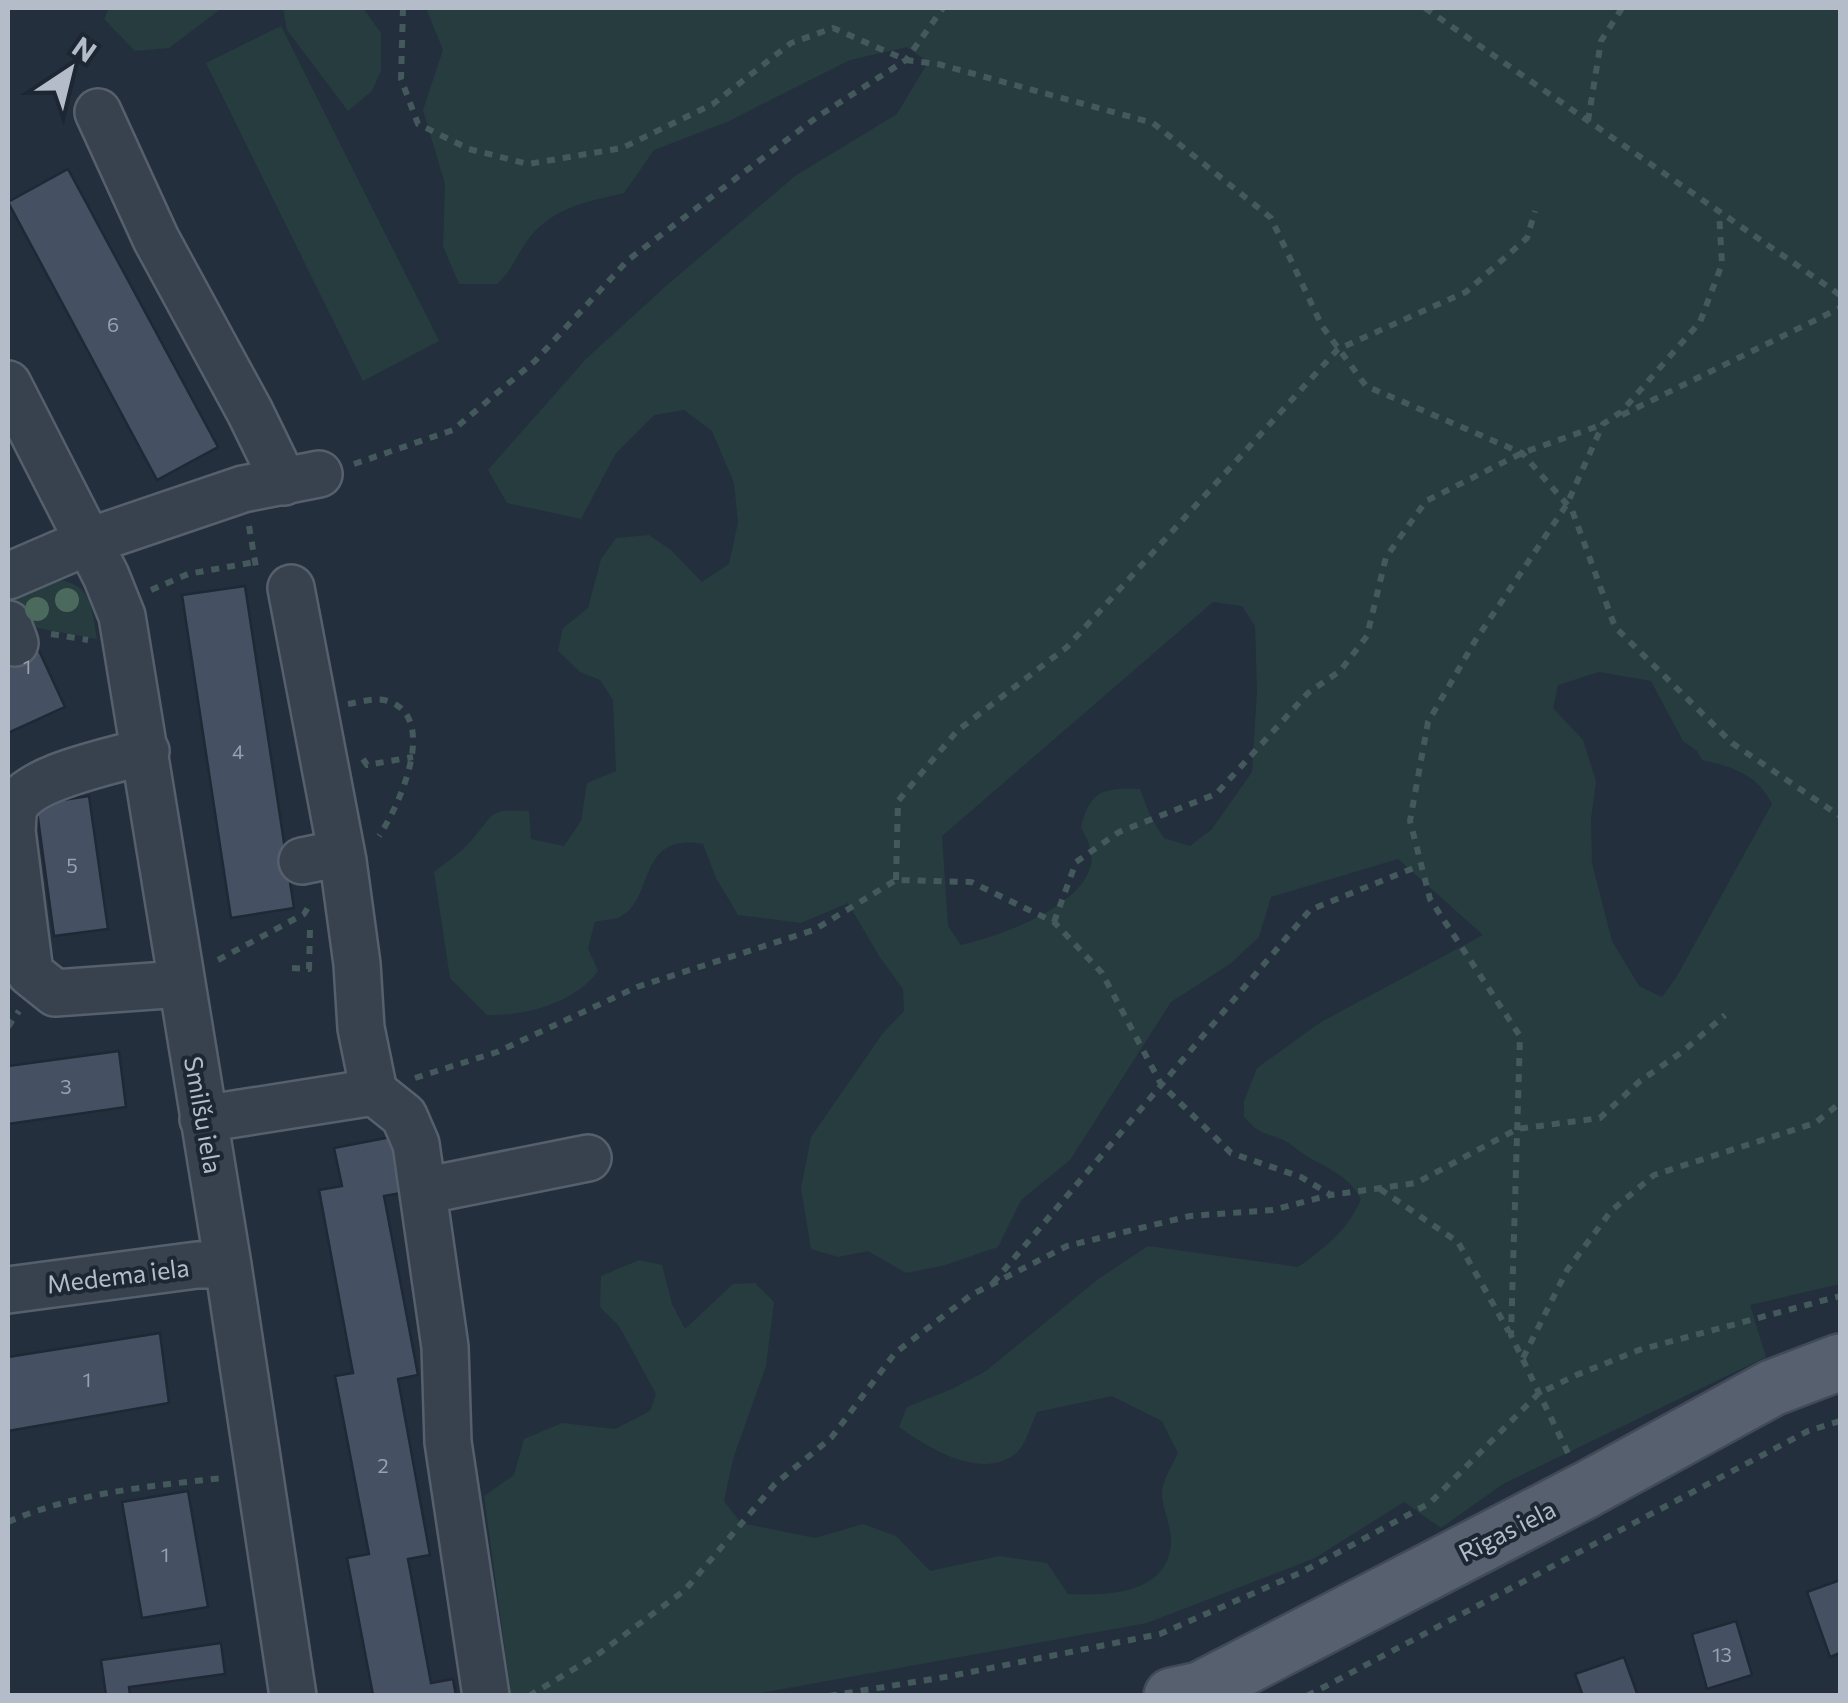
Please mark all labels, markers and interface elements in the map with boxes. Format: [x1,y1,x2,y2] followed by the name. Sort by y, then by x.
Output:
[20,20,120,120] north arrow
[67,29,103,69] text: N
[107,312,119,336] house number: 6
[23,654,31,678] house number: 1
[232,739,244,763] house number: 4
[66,853,78,877] house number: 5
[179,1054,229,1176] street label: Smilšu iela
[60,1074,72,1098] house number: 3
[45,1251,191,1299] street label: Medema iela
[83,1367,91,1391] house number: 1
[377,1453,389,1477] house number: 2
[1453,1493,1560,1567] street label: Rīgas iela
[161,1542,169,1566] house number: 1
[1712,1642,1732,1666] house number: 13

